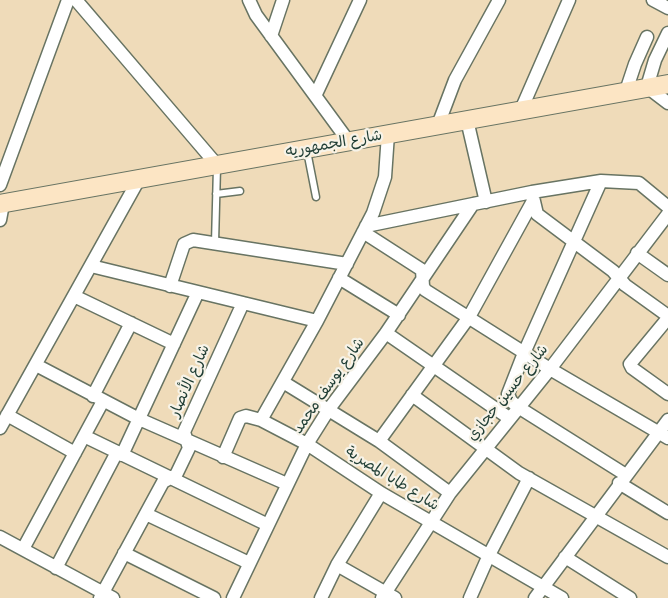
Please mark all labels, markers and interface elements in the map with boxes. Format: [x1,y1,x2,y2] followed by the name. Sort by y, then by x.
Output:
[284,127,384,161] street label: شارع الجمهوريه
[289,335,369,437] street label: شارع يوسف محمد
[464,341,552,445] street label: شارع حسين حجازي
[166,342,214,420] street label: شارع الأنصار
[342,443,442,515] street label: شارع طابا المصرية

